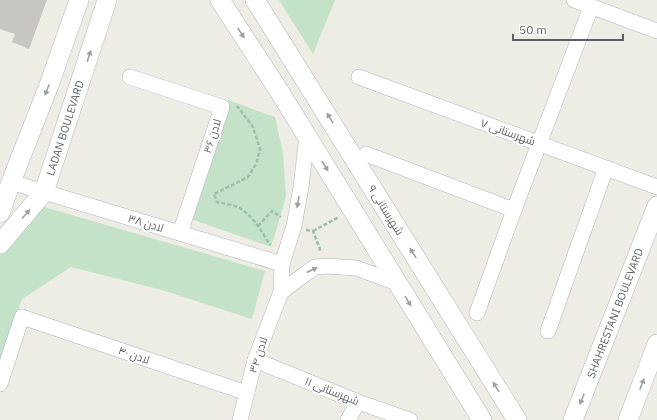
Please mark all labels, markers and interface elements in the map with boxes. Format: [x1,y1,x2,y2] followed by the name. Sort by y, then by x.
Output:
[513,16,623,42] scale bar
[519,22,547,37] text: 50 m
[237,28,245,38] one-way arrow
[86,50,92,62] one-way arrow
[43,79,87,177] street label: LADAN BOULEVARD
[44,84,50,96] one-way arrow
[326,112,333,124] one-way arrow
[479,116,537,148] street label: شهرستانی ۷
[200,117,224,155] street label: لادن ۳۶
[322,160,329,172] one-way arrow
[365,182,407,238] street label: شهرستانی ۹
[295,196,301,209] one-way arrow
[21,209,30,219] one-way arrow
[126,211,166,235] street label: لادن ۳۸
[584,246,646,380] street label: SHAHRESTANI BOULEVARD
[409,248,417,258] one-way arrow
[307,267,318,273] one-way arrow
[405,295,412,307] one-way arrow
[246,335,270,375] street label: لادن ۳۴
[116,343,152,367] street label: لادن ۴۰
[303,374,361,408] street label: شهرستانی ۱۱
[639,377,645,389] one-way arrow
[493,381,500,393] one-way arrow
[578,394,584,406] one-way arrow

